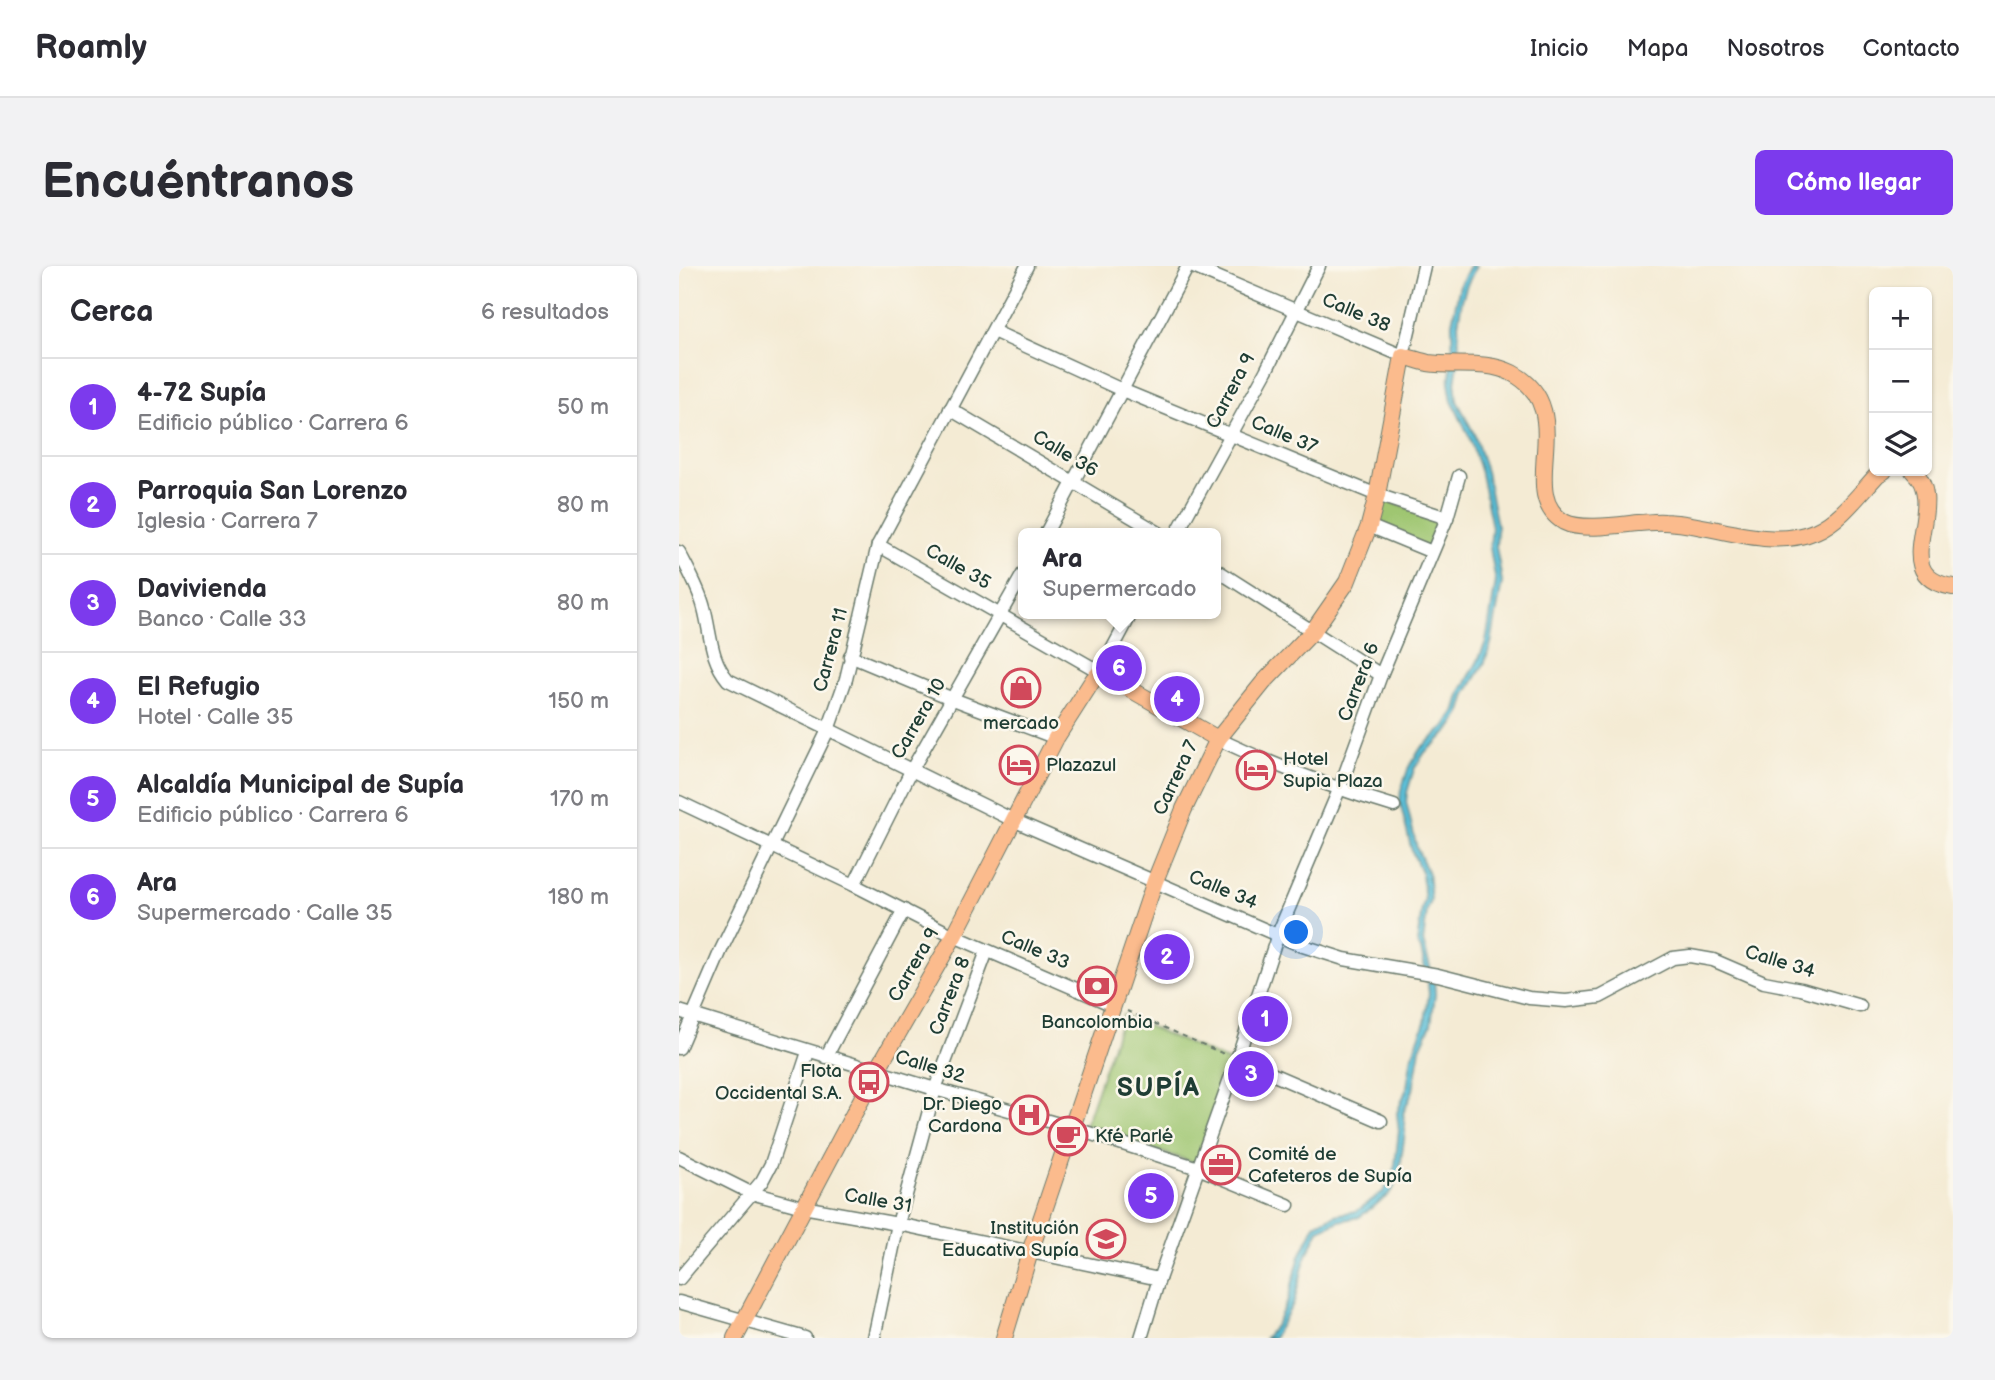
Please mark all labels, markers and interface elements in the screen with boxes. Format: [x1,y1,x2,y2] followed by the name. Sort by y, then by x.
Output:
[35,28,147,68] text: Roamly
[1530,34,1589,63] text: Inicio
[1627,34,1689,63] text: Mapa
[1727,34,1824,63] text: Nosotros
[1862,34,1960,63] text: Contacto
[1755,150,1953,215] button: Cómo llegar
[42,153,354,212] text: Encuéntranos
[1869,287,1932,476] map controls
[1869,287,1932,350] button: +
[1318,288,1394,338] street label: Calle 38
[70,294,153,330] text: Cerca
[481,298,609,326] text: 6 resultados
[1202,349,1260,433] street label: Carrera 9
[1869,350,1932,413] button: −
[137,378,267,409] text: 4-72 Supía
[88,393,98,421] text: 1
[557,393,609,421] text: 50 m
[137,409,409,437] text: Edificio público · Carrera 6
[1247,411,1321,460] street label: Calle 37
[1869,413,1932,476] button: layers
[1028,426,1102,482] street label: Calle 36
[137,476,408,507] text: Parroquia San Lorenzo
[86,491,100,519] text: 2
[557,491,609,519] text: 80 m
[137,507,318,535] text: Iglesia · Carrera 7
[1018,528,1221,619] popup
[921,539,995,595] street label: Calle 35
[1042,544,1083,575] text: Ara
[137,574,267,605] text: Davivienda
[1042,575,1197,603] text: Supermercado
[86,589,100,617] text: 3
[557,589,609,617] text: 80 m
[137,605,307,633] text: Banco · Calle 33
[809,606,853,694] street label: Carrera 11
[1333,639,1385,725] street label: Carrera 6
[1096,642,1142,694] pin: 6
[1000,667,1042,709] shop icon: mercado
[137,672,260,703] text: El Refugio
[1154,673,1200,725] pin: 4
[887,674,951,764] street label: Carrera 10
[86,687,100,715] text: 4
[548,687,609,715] text: 150 m
[137,703,293,731] text: Hotel · Calle 35
[983,712,1059,735] place label: mercado
[1149,736,1204,819] street label: Carrera 7
[998,744,1040,786] hotel icon: Plazazul
[1283,748,1383,793] place label: Hotel Supia Plaza
[1235,749,1277,791] hotel icon: Hotel Supia Plaza
[1046,754,1116,777] place label: Plazazul
[137,770,464,801] text: Alcaldía Municipal de Supía
[86,785,100,813] text: 5
[550,785,609,813] text: 170 m
[137,801,409,829] text: Edificio público · Carrera 6
[1185,865,1261,915] street label: Calle 34
[137,868,177,899] text: Ara
[86,883,100,911] text: 6
[548,883,609,911] text: 180 m
[137,899,393,927] text: Supermercado · Calle 35
[1279,915,1313,949] your location
[883,924,945,1006] street label: Carrera 9
[997,925,1073,975] street label: Calle 33
[1144,931,1190,983] pin: 2
[1742,940,1818,984] street label: Calle 34
[925,953,975,1039] street label: Carrera 8
[1076,965,1118,1007] bank icon: Bancolombia
[1242,993,1288,1045] pin: 1
[1041,1011,1153,1034] place label: Bancolombia
[892,1045,968,1089] street label: Calle 32
[1228,1048,1274,1100] pin: 3
[715,1060,842,1105] place label: Flota Occidental S.A.
[848,1061,890,1103] bus stop icon: Flota Occidental S.A.
[1117,1070,1201,1104] district label: SUPÍA
[922,1093,1002,1138] place label: Dr. Diego Cardona
[1008,1094,1050,1136] hospital icon: Dr. Diego Cardona
[1047,1115,1089,1157] cafe icon: Kfé Parlé
[1095,1125,1173,1148] place label: Kfé Parlé
[1248,1143,1412,1188] place label: Comité de Cafeteros de Supía
[1200,1144,1242,1186] office icon: Comité de Cafeteros de Supía
[1128,1170,1174,1222] pin: 5
[842,1184,914,1218] street label: Calle 31
[942,1217,1079,1262] place label: Institución Educativa Supía
[1085,1218,1127,1260] school or university icon: Institución Educativa Supía

